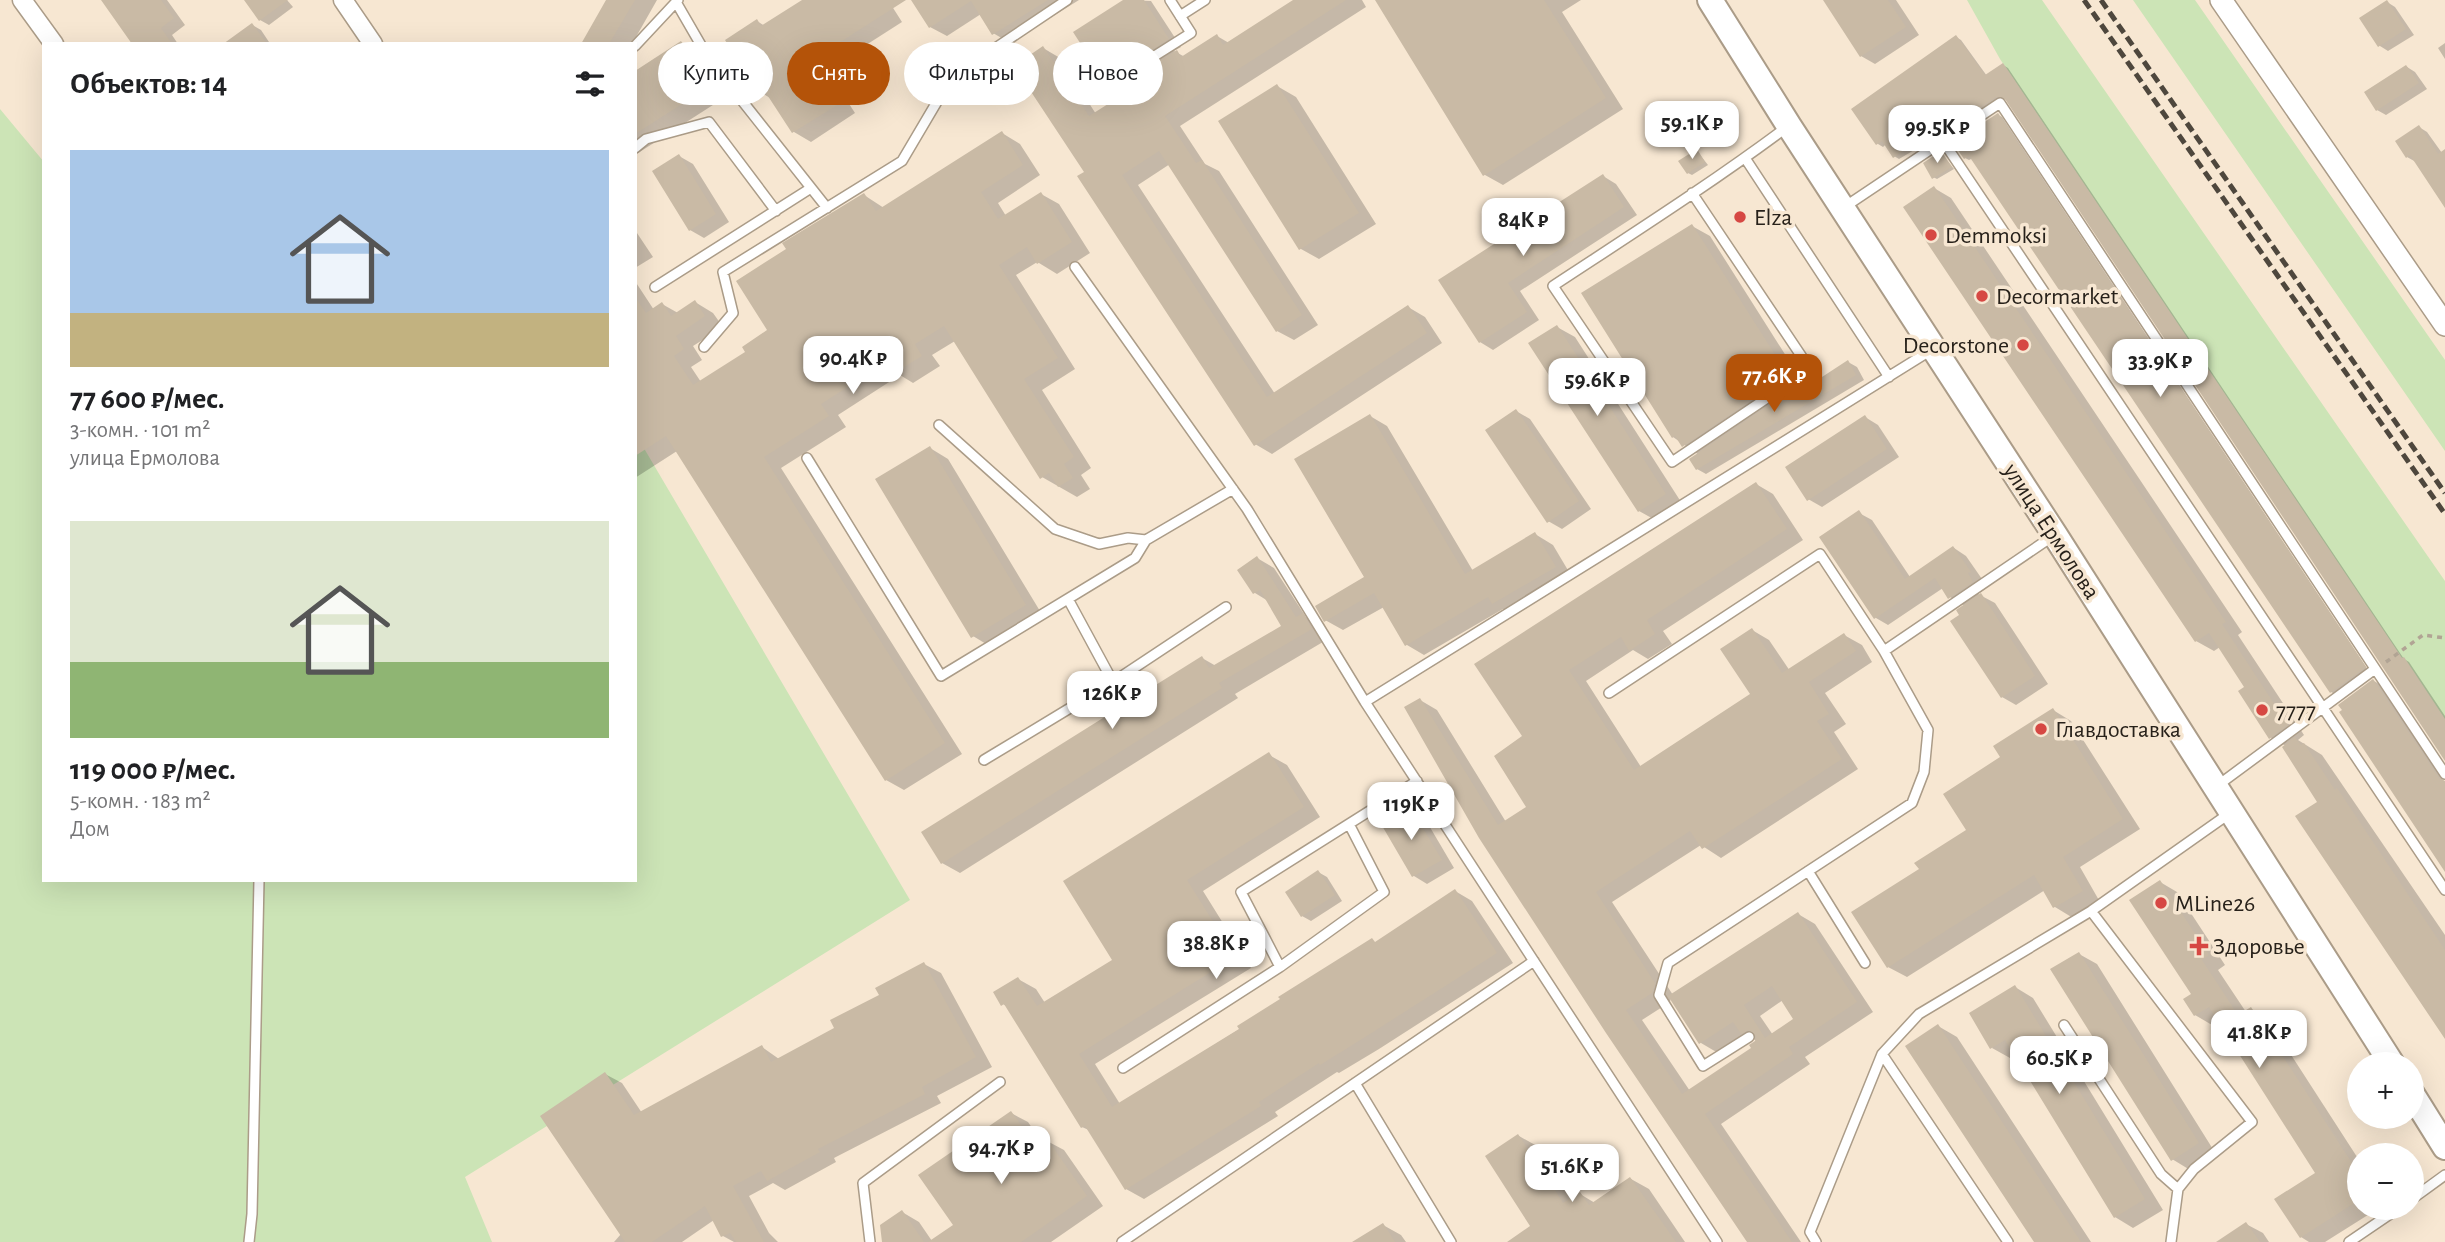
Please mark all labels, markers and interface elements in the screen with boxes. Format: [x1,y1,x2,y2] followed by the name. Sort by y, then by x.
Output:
[658,42,773,105] chip: Купить
[787,42,890,105] chip: Снять
[904,42,1039,105] chip: Фильтры
[1053,42,1163,105] chip: Новое
[571,65,609,103] icon: filters
[70,69,227,99] text: Объектов: 14
[1627,102,1757,161] pin: 59.1K ₽
[1872,106,2002,165] pin: 99.5K ₽
[1661,112,1723,135] text: 59.1K ₽
[1904,116,1970,139] text: 99.5K ₽
[277,196,403,322] icon: home
[1474,198,1572,258] pin: 84K ₽
[1754,206,1792,230] place label: Elza
[1498,209,1548,232] text: 84K ₽
[1732,209,1748,225] marker: Elza
[1945,224,2047,248] place label: Demmoksi
[1923,227,1939,243] marker: Demmoksi
[1996,285,2119,309] place label: Decormarket
[1974,288,1990,304] marker: Decormarket
[1903,334,2009,358] place label: Decorstone
[788,336,918,396] pin: 90.4K ₽
[2015,337,2031,353] marker: Decorstone
[2095,340,2225,399] pin: 33.9K ₽
[819,347,887,370] text: 90.4K ₽
[2128,350,2192,373] text: 33.9K ₽
[1709,354,1839,414] pin: 77.6K ₽
[1532,358,1662,418] pin: 59.6K ₽
[1742,365,1806,388] text: 77.6K ₽
[1564,369,1630,392] text: 59.6K ₽
[70,384,225,414] text: 77 600 ₽/мес.
[70,419,210,442] text: 3-комн. · 101 m²
[70,447,220,470] text: улица Ермолова
[1998,459,2104,604] street label: улица Ермолова
[277,567,403,693] icon: home
[1055,672,1169,731] pin: 126K ₽
[1083,682,1141,705] text: 126K ₽
[2276,699,2316,723] place label: 7777
[2254,702,2270,718] marker: 7777
[2055,718,2181,742] place label: Главдоставка
[2033,721,2049,737] marker: Главдоставка
[70,755,236,785] text: 119 000 ₽/мес.
[1354,782,1468,842] pin: 119K ₽
[70,790,211,813] text: 5-комн. · 183 m²
[1383,793,1439,816] text: 119K ₽
[70,818,110,841] text: Дом
[2175,892,2255,916] place label: MLine26
[2153,895,2169,911] marker: MLine26
[1151,922,1281,981] pin: 38.8K ₽
[1183,932,1249,955] text: 38.8K ₽
[2213,935,2305,959] place label: Здоровье
[2191,938,2207,954] marker: Здоровье
[2194,1010,2324,1070] pin: 41.8K ₽
[2227,1021,2291,1044] text: 41.8K ₽
[1994,1036,2124,1096] pin: 60.5K ₽
[2026,1047,2092,1070] text: 60.5K ₽
[2347,1052,2424,1220] map controls
[2347,1052,2424,1129] button: +
[936,1126,1066,1186] pin: 94.7K ₽
[968,1137,1034,1160] text: 94.7K ₽
[2347,1143,2424,1220] button: −
[1507,1144,1637,1204] pin: 51.6K ₽
[1541,1155,1603,1178] text: 51.6K ₽

